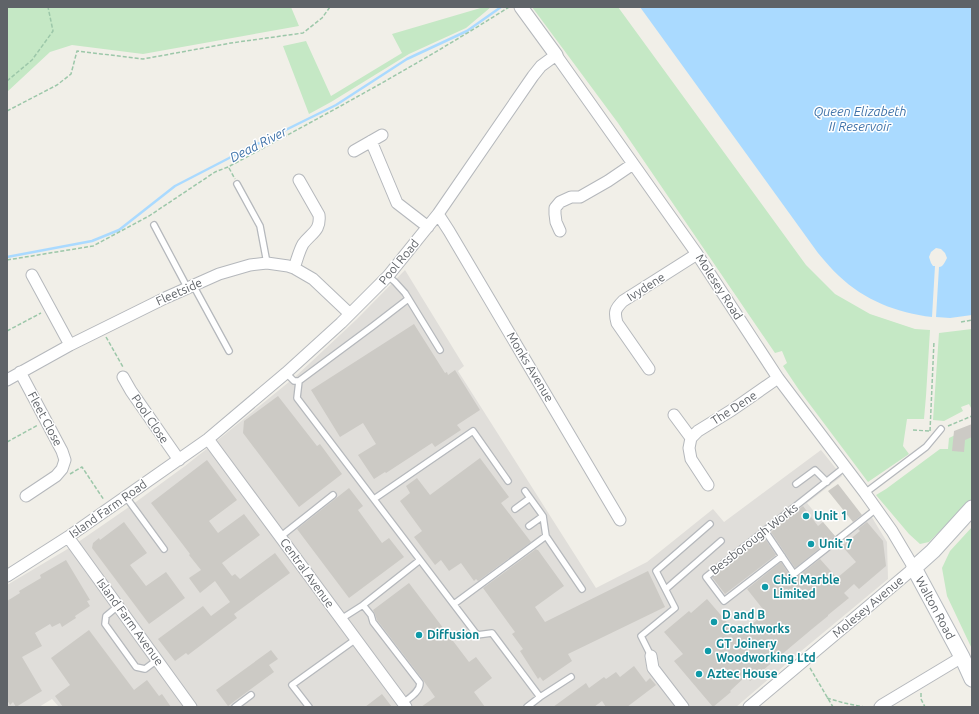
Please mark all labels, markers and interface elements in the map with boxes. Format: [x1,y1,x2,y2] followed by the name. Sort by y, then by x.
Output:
[813,104,907,133] water label: Queen Elizabeth II Reservoir
[227,123,290,164] water label: Dead River
[376,237,421,287] street label: Pool Road
[693,252,745,322] street label: Molesey Road
[624,270,667,303] street label: Ivydene
[154,276,204,307] street label: Fleetside
[505,330,556,404] street label: Monks Avenue
[709,388,759,427] street label: The Dene
[26,389,65,448] street label: Fleet Close
[129,392,172,446] street label: Pool Close
[66,477,149,540] street label: Island Farm Road
[707,500,800,577] street label: Bessborough Works
[814,509,848,522] place label: Unit 1
[801,511,811,521] marker: Unit 1
[278,535,337,610] street label: Central Avenue
[819,537,853,550] place label: Unit 7
[806,539,816,549] marker: Unit 7
[773,573,840,600] place label: Chic Marble Limited
[830,573,906,640] street label: Molesey Avenue
[913,574,957,641] street label: Walton Road
[94,576,166,668] street label: Island Farm Avenue
[760,582,770,592] marker: Chic Marble Limited
[722,608,790,635] place label: D and B Coachworks
[709,617,719,627] marker: D and B Coachworks
[427,628,479,641] place label: Diffusion
[414,630,424,640] marker: Diffusion
[716,637,816,664] place label: GT Joinery Woodworking Ltd
[703,646,713,656] marker: GT Joinery Woodworking Ltd
[707,667,778,680] place label: Aztec House
[694,669,704,679] marker: Aztec House

